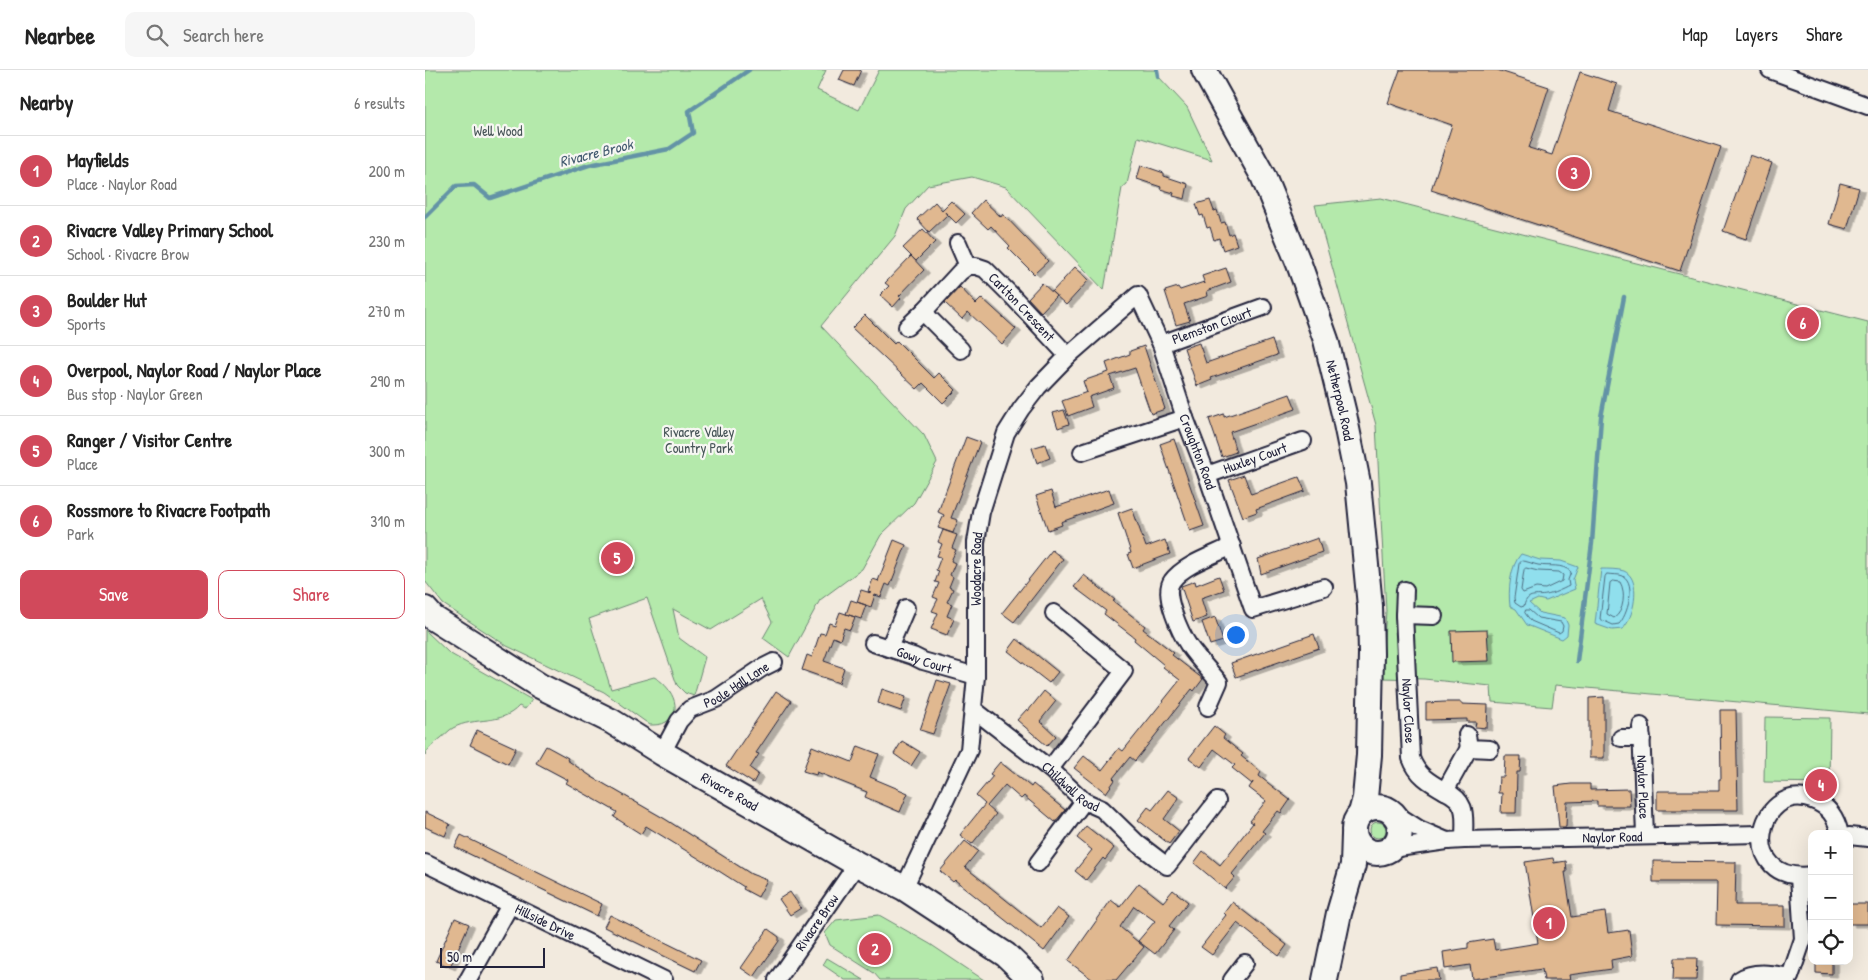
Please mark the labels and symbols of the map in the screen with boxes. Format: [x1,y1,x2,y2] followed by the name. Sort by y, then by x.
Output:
[474,121,523,140] park label: Well Wood
[557,133,636,172] water label: Rivacre Brook
[1558,154,1590,192] pin: 3
[985,268,1060,345] street label: Carlton Crescent
[1169,302,1254,348] street label: Plemston Ciourt
[1787,304,1819,342] pin: 6
[1322,358,1359,443] street label: Netherpool Road
[1175,411,1221,492] street label: Croughton Road
[663,422,735,458] park label: Rivacre Valley Country Park
[1221,437,1289,477] street label: Huxley Court
[966,530,987,606] street label: Woodacre Road
[601,539,633,577] pin: 5
[1223,622,1249,648] your location
[894,641,954,678] street label: Gowy Court
[701,656,772,712] street label: Poole Hall Lane
[1398,678,1420,744] street label: Naylor Close
[1633,755,1654,820] street label: Naylor Place
[1038,756,1103,816] street label: Childwall Road
[1805,766,1837,804] pin: 4
[698,767,763,815] street label: Rivacre Road
[1582,826,1643,847] street label: Naylor Road
[790,890,843,954] street label: Rivacre Brow
[512,899,579,944] street label: Hillside Drive
[1533,904,1565,942] pin: 1
[859,930,891,968] pin: 2
[440,945,545,968] scale bar

